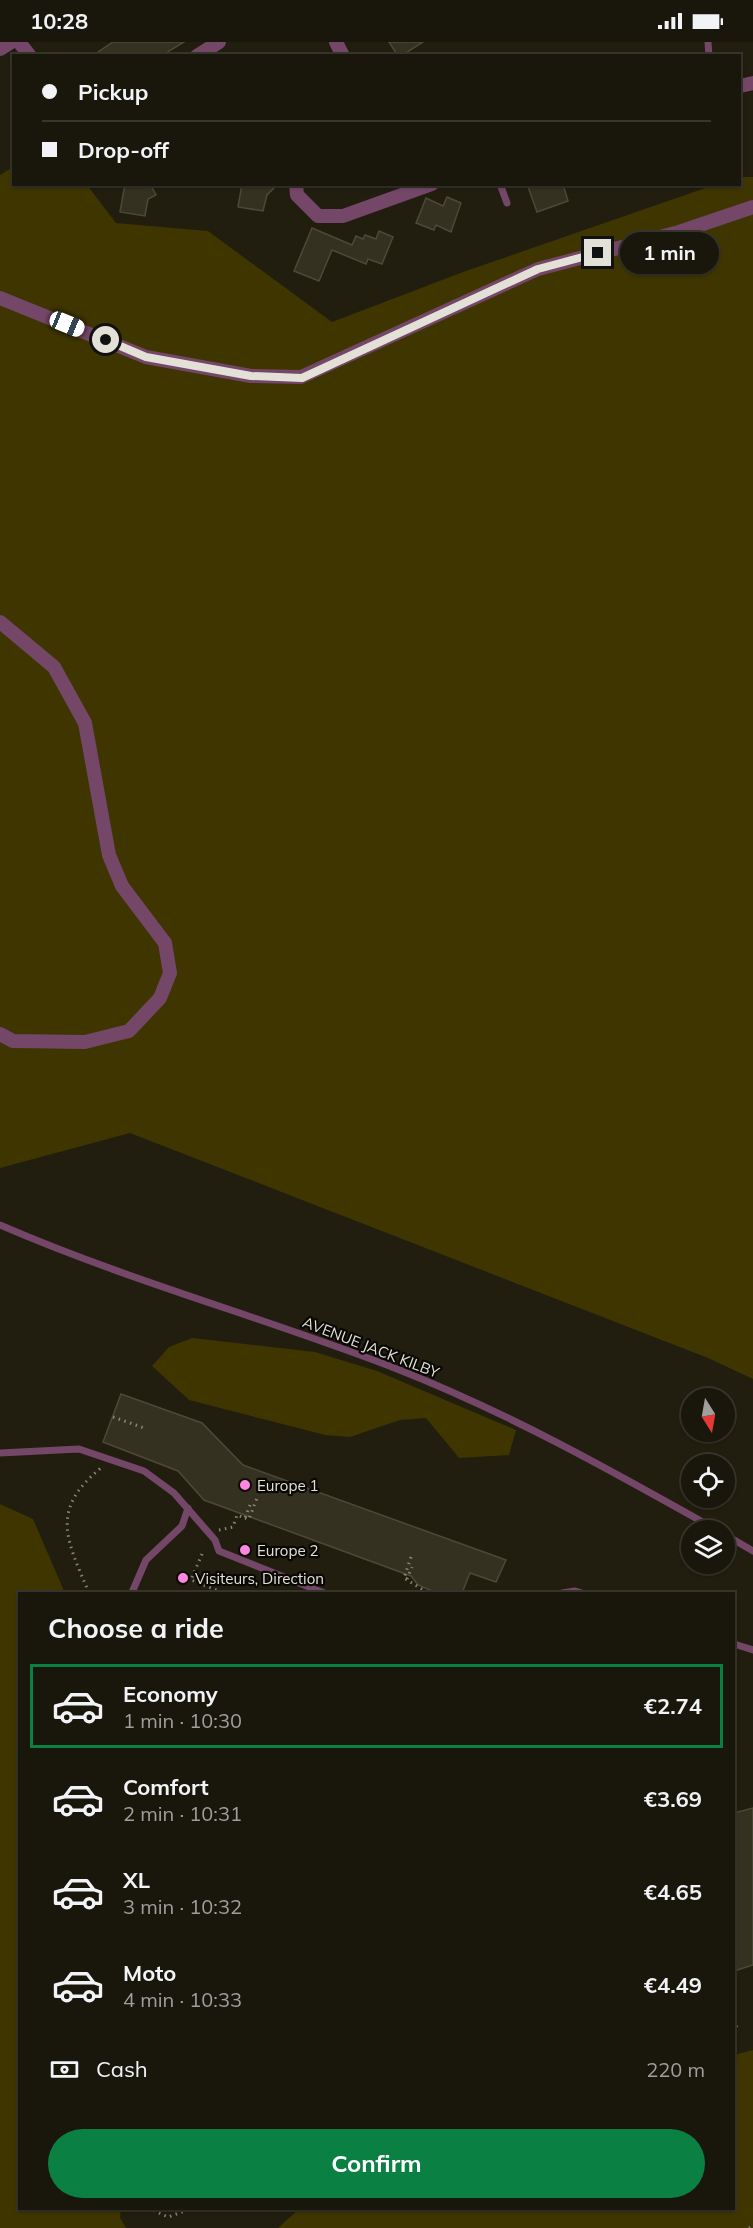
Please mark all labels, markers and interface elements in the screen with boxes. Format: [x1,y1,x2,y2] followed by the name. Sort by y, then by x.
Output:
[30,7,88,35] text: 10:28
[78,78,148,106] text: Pickup
[78,136,169,164] text: Drop-off
[619,232,718,274] callout: 1 min
[584,239,611,266] route end
[643,240,696,265] text: 1 min
[47,309,87,339] car
[92,326,119,353] route start
[300,1312,443,1382] street label: AVENUE JACK KILBY
[681,1388,735,1442] north arrow
[681,1388,735,1574] map controls
[681,1454,735,1508] button: locate
[257,1476,318,1495] place label: Europe 1
[238,1478,252,1492] marker: Europe 1
[681,1520,735,1574] button: layers
[257,1541,318,1560] place label: Europe 2
[238,1543,252,1557] marker: Europe 2
[195,1569,324,1588] place label: Visiteurs, Direction
[176,1571,190,1585] marker: Visiteurs, Direction
[48,1611,224,1645] text: Choose a ride
[51,1679,105,1733] icon: car
[123,1680,218,1708] text: Economy
[644,1692,702,1720] text: €2.74
[123,1708,242,1733] text: 1 min · 10:30
[51,1772,105,1826] icon: car
[123,1773,209,1801] text: Comfort
[644,1785,702,1813] text: €3.69
[123,1801,242,1826] text: 2 min · 10:31
[51,1865,105,1919] icon: car
[123,1866,150,1894] text: XL
[644,1878,702,1906] text: €4.65
[123,1894,242,1919] text: 3 min · 10:32
[51,1958,105,2012] icon: car
[123,1959,176,1987] text: Moto
[644,1971,702,1999] text: €4.49
[123,1987,242,2012] text: 4 min · 10:33
[48,2053,81,2086] icon: cash
[96,2055,148,2083] text: Cash
[646,2057,705,2082] text: 220 m
[48,2129,705,2198] button: Confirm

